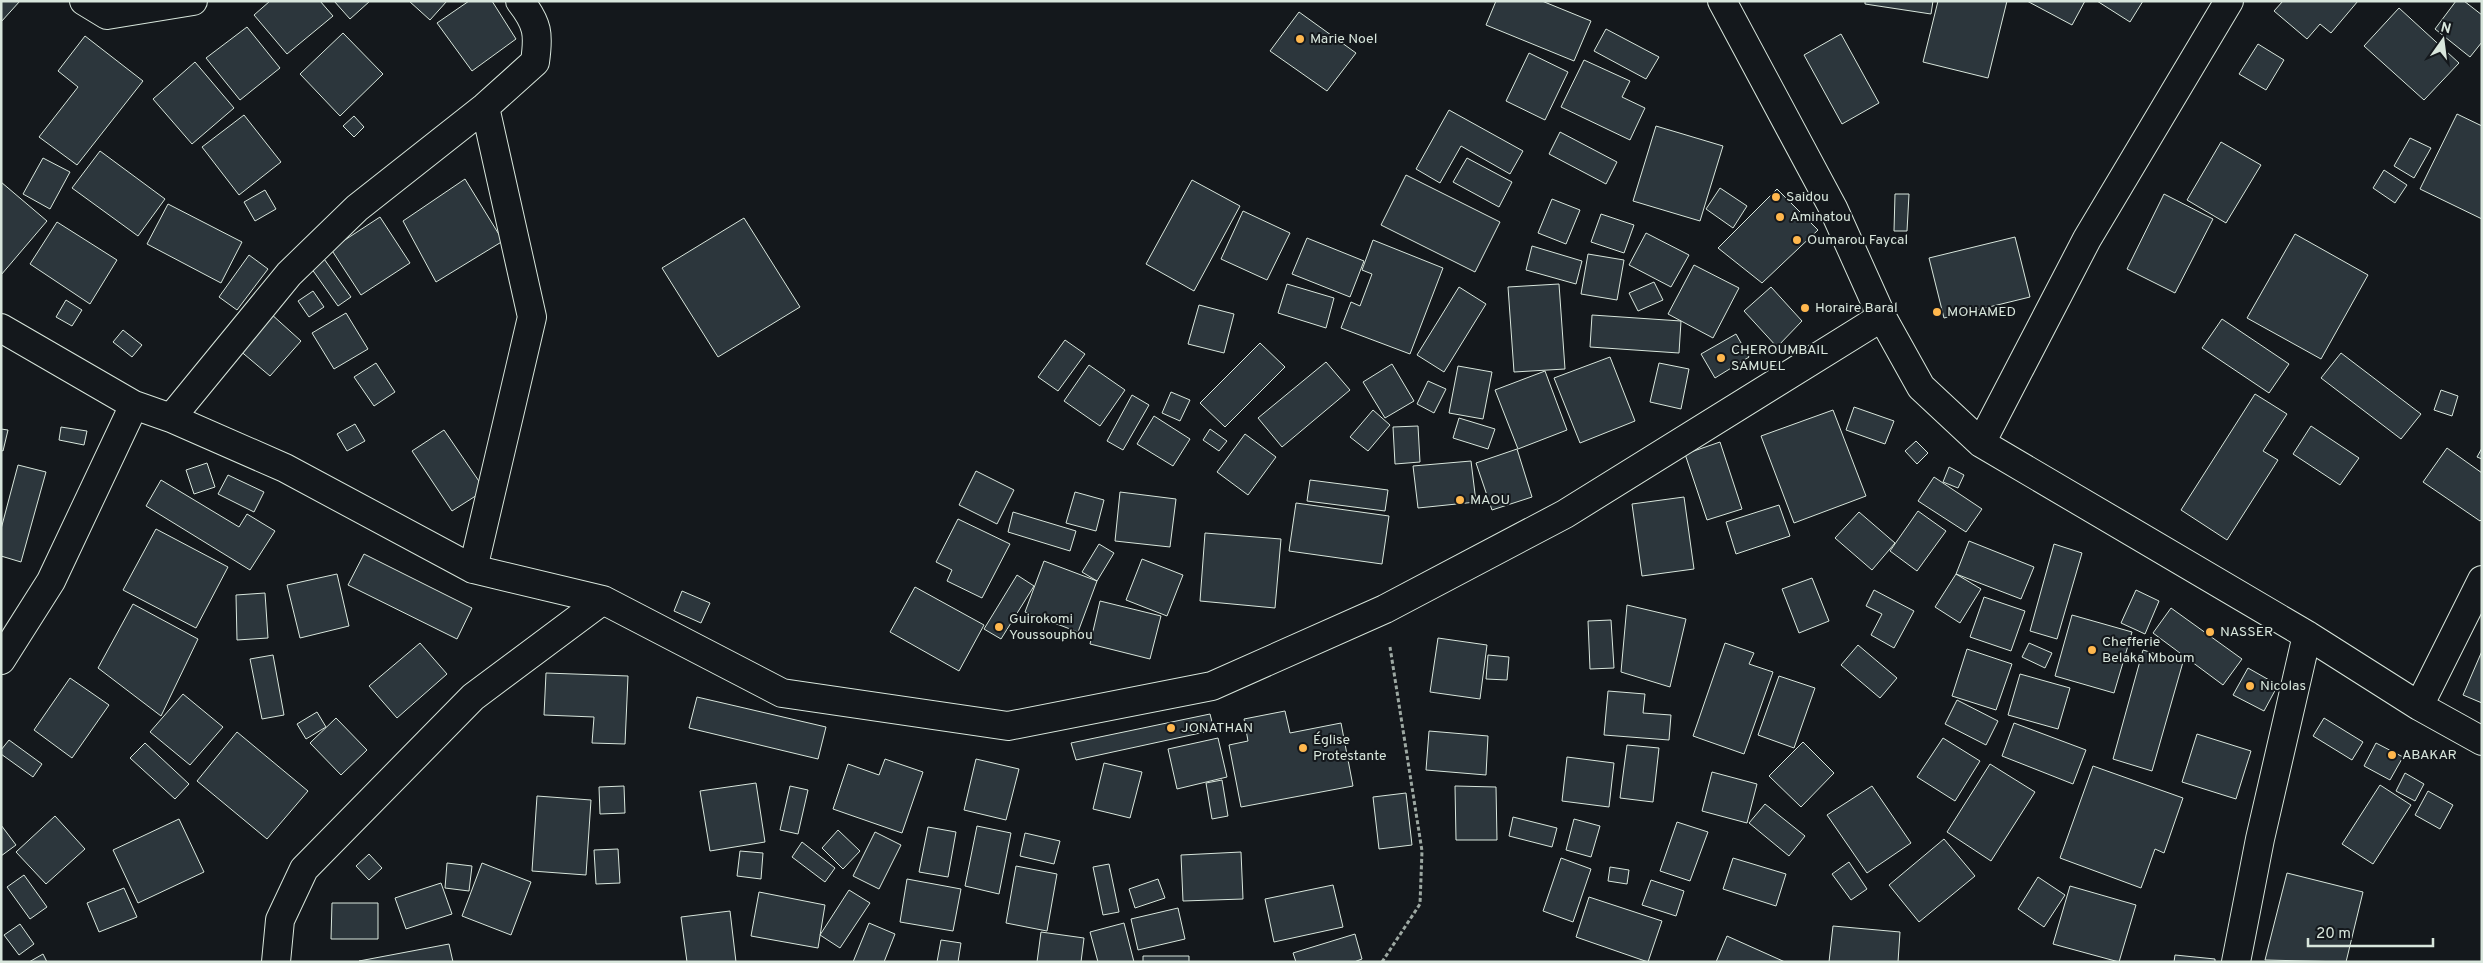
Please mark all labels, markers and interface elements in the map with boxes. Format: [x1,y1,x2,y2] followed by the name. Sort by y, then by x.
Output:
[2418,15,2468,65] north arrow
[2439,19,2453,38] text: N
[1310,31,1377,48] place label: Marie Noel
[1294,33,1306,45] marker: Marie Noel
[1786,189,1829,206] place label: Saidou
[1770,191,1782,203] marker: Saidou
[1790,209,1851,226] place label: Aminatou
[1774,211,1786,223] marker: Aminatou
[1807,232,1908,249] place label: Oumarou Faycal
[1791,234,1803,246] marker: Oumarou Faycal
[1815,300,1898,317] place label: Horaire Baral
[1799,302,1811,314] marker: Horaire Baral
[1947,304,2016,321] place label: MOHAMED
[1931,306,1943,318] marker: MOHAMED
[1731,342,1828,375] place label: CHEROUMBAIL SAMUEL
[1715,352,1727,364] marker: CHEROUMBAIL SAMUEL
[1470,492,1510,509] place label: MAOU
[1454,494,1466,506] marker: MAOU
[1009,611,1093,644] place label: Guirokomi Youssouphou
[993,621,1005,633] marker: Guirokomi Youssouphou
[2220,624,2273,641] place label: NASSER
[2204,626,2216,638] marker: NASSER
[2102,634,2195,667] place label: Chefferie Belaka Mboum
[2086,644,2098,656] marker: Chefferie Belaka Mboum
[2260,678,2306,695] place label: Nicolas
[2244,680,2256,692] marker: Nicolas
[1181,720,1253,737] place label: JONATHAN
[1165,722,1177,734] marker: JONATHAN
[1313,731,1387,765] place label: Église Protestante
[1297,742,1309,754] marker: Église Protestante
[2402,747,2457,764] place label: ABAKAR
[2386,749,2398,761] marker: ABAKAR
[2308,916,2433,948] scale bar
[2316,925,2351,944] text: 20 m

